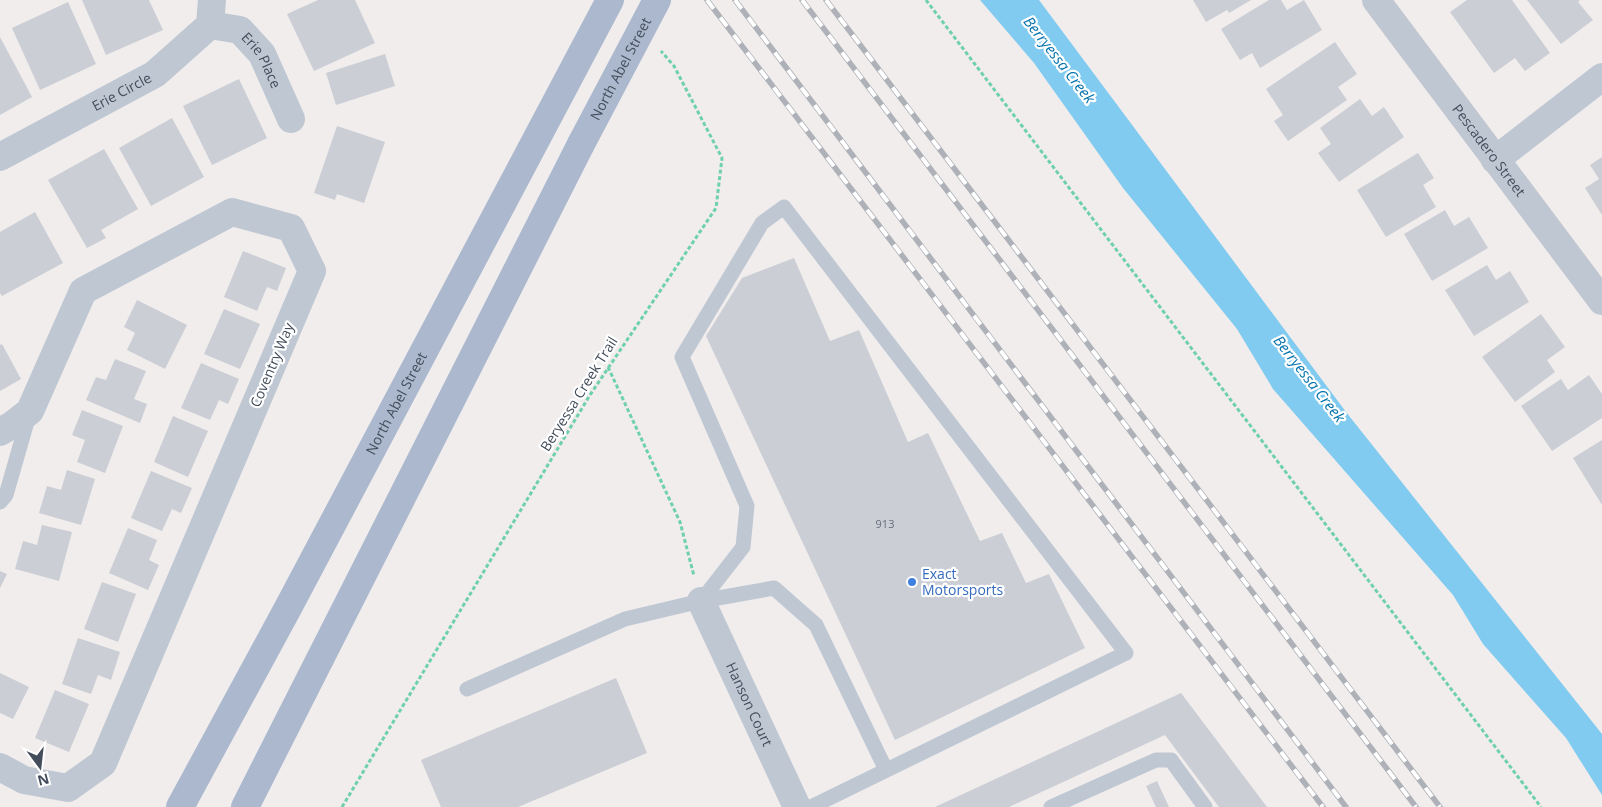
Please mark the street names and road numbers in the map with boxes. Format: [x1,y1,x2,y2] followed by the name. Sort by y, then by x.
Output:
[585,14,655,123] street label: North Abel Street
[238,28,286,91] street label: Erie Place
[88,68,155,115] street label: Erie Circle
[1448,100,1530,200] street label: Pescadero Street
[245,319,298,410] street label: Coventry Way
[536,333,622,455] street label: Beryessa Creek Trail
[361,348,431,458] street label: North Abel Street
[722,659,777,749] street label: Hanson Court

